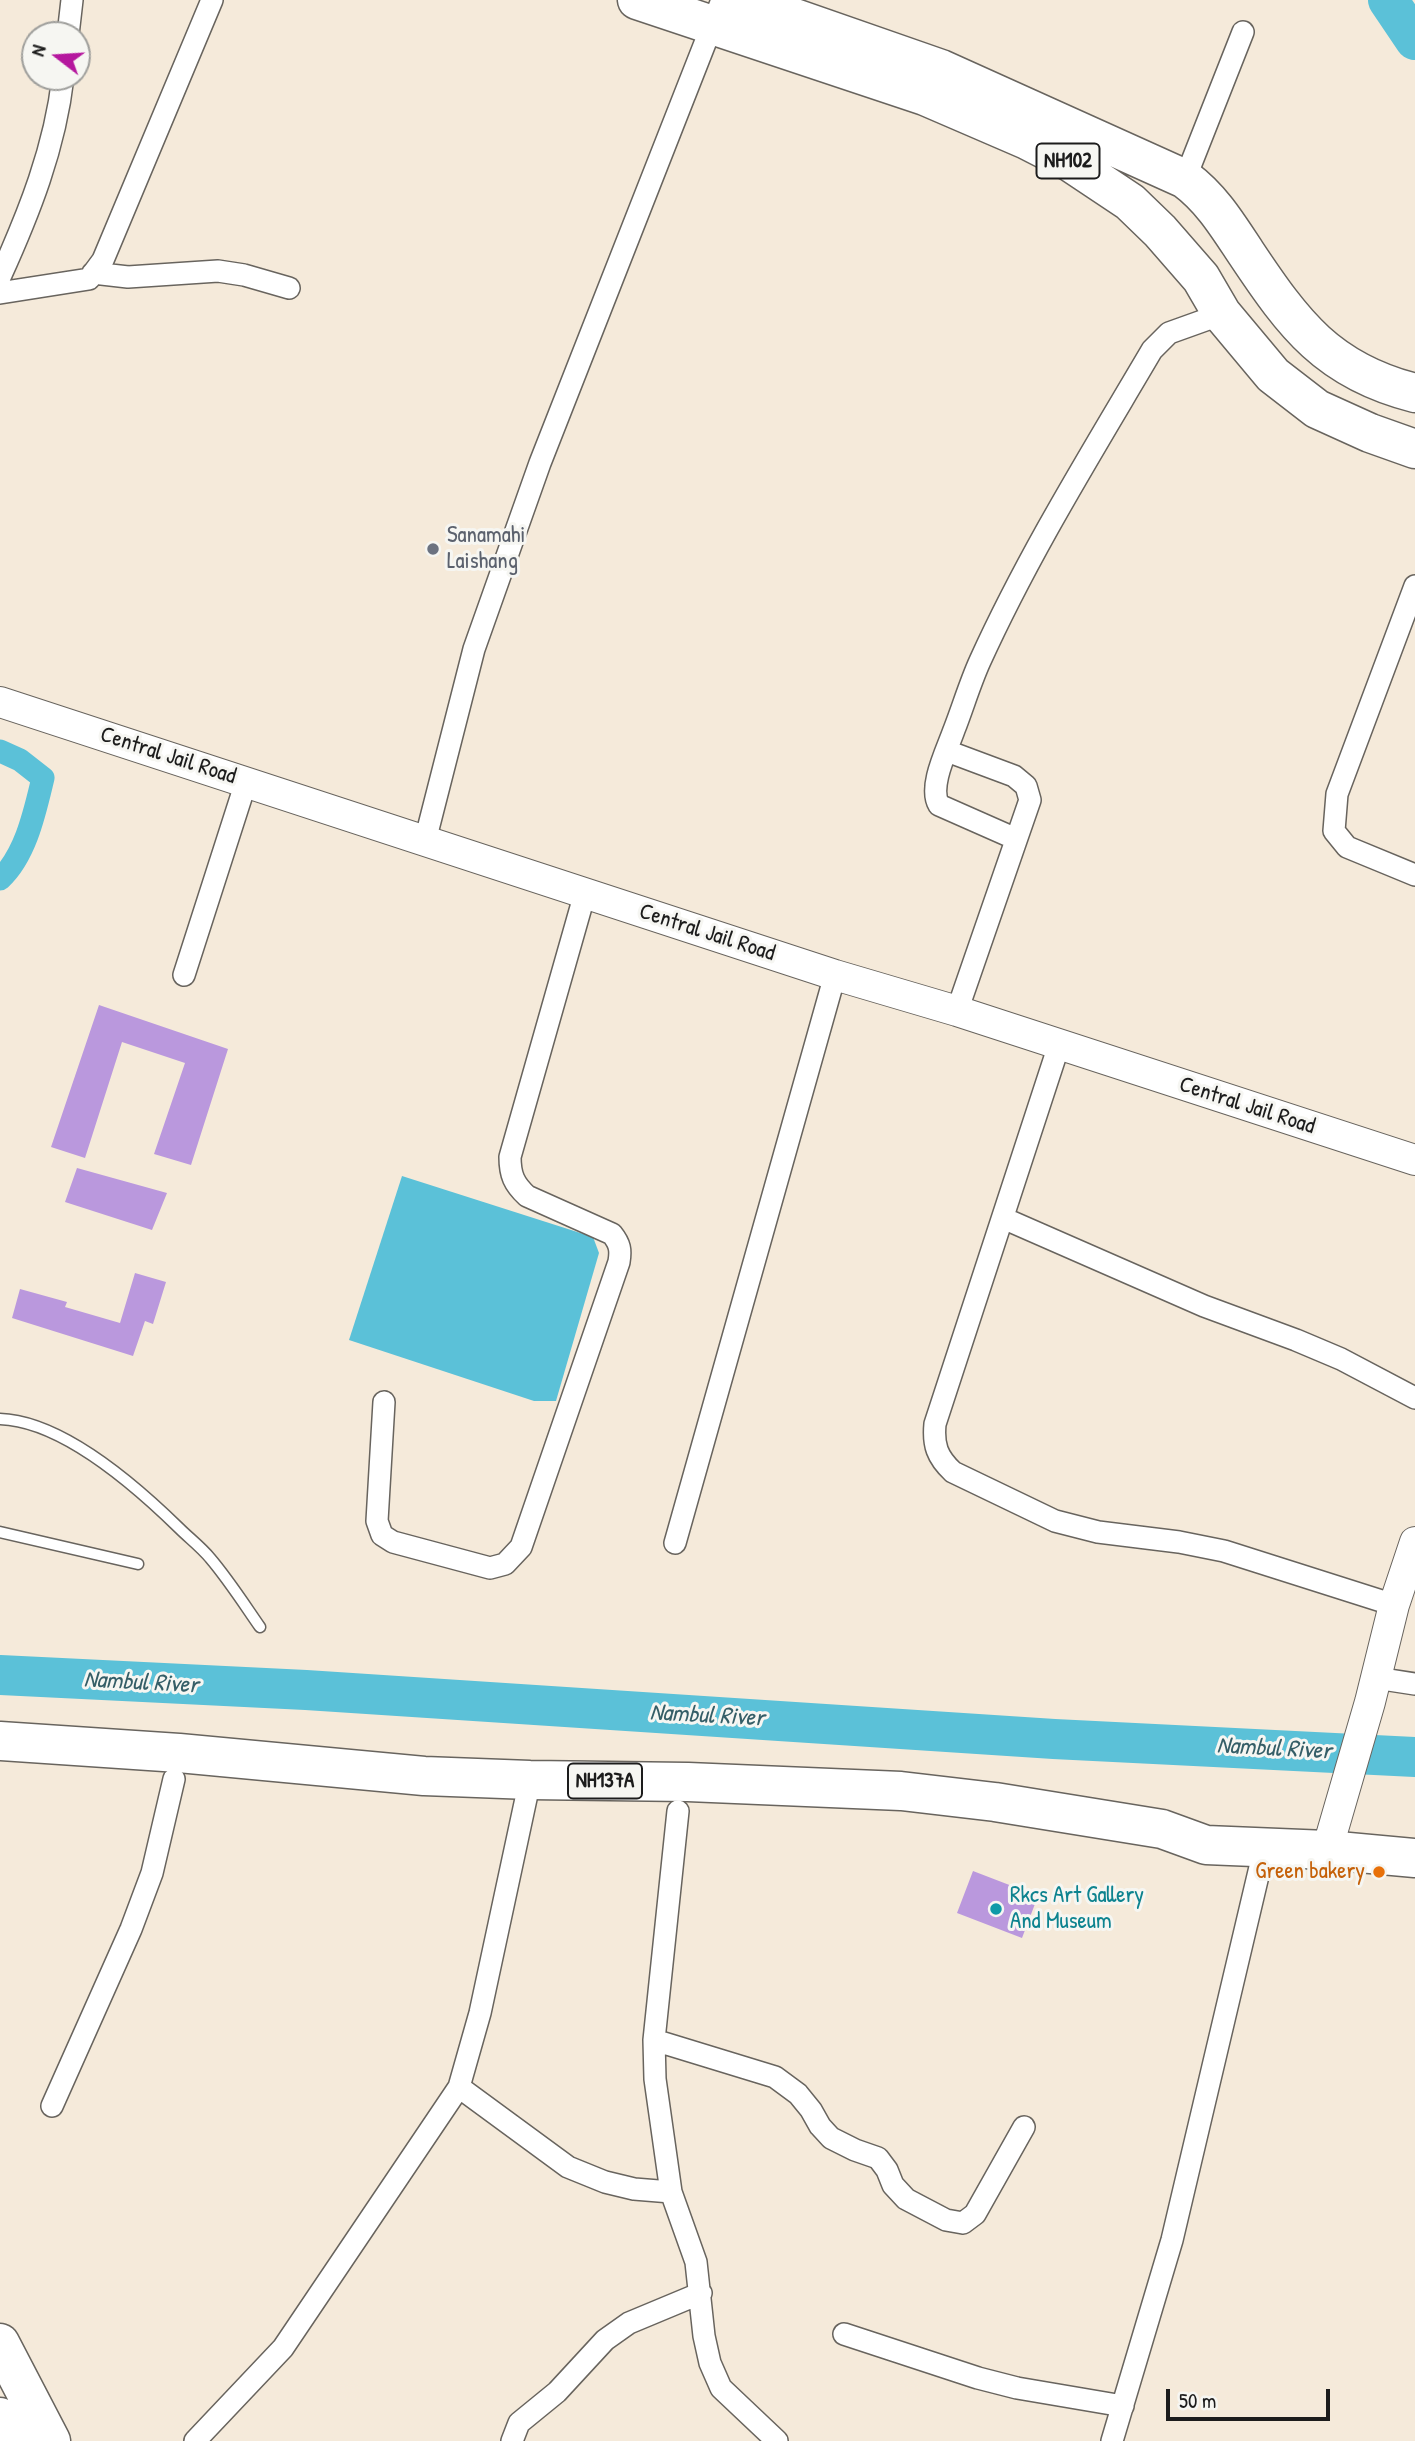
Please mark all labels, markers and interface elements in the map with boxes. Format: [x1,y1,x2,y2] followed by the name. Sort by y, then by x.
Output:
[21,21,91,91] north arrow
[24,42,52,59] text: N
[1036,144,1100,178] road number: NH102
[447,522,525,576] place label: Sanamahi Laishang
[425,541,441,557] marker: Sanamahi Laishang
[97,721,239,791] street label: Central Jail Road
[636,898,778,968] street label: Central Jail Road
[1176,1071,1318,1141] street label: Central Jail Road
[83,1666,199,1700] water label: Nambul River
[649,1699,765,1733] water label: Nambul River
[1216,1732,1332,1766] water label: Nambul River
[568,1764,642,1798] road number: NH137A
[1255,1858,1365,1886] place label: Green bakery
[1371,1864,1387,1880] marker: Green bakery
[1010,1882,1144,1936] place label: Rkcs Art Gallery And Museum
[988,1901,1004,1917] marker: Rkcs Art Gallery And Museum
[1170,2374,1334,2418] scale bar
[1179,2386,1216,2415] text: 50 m

